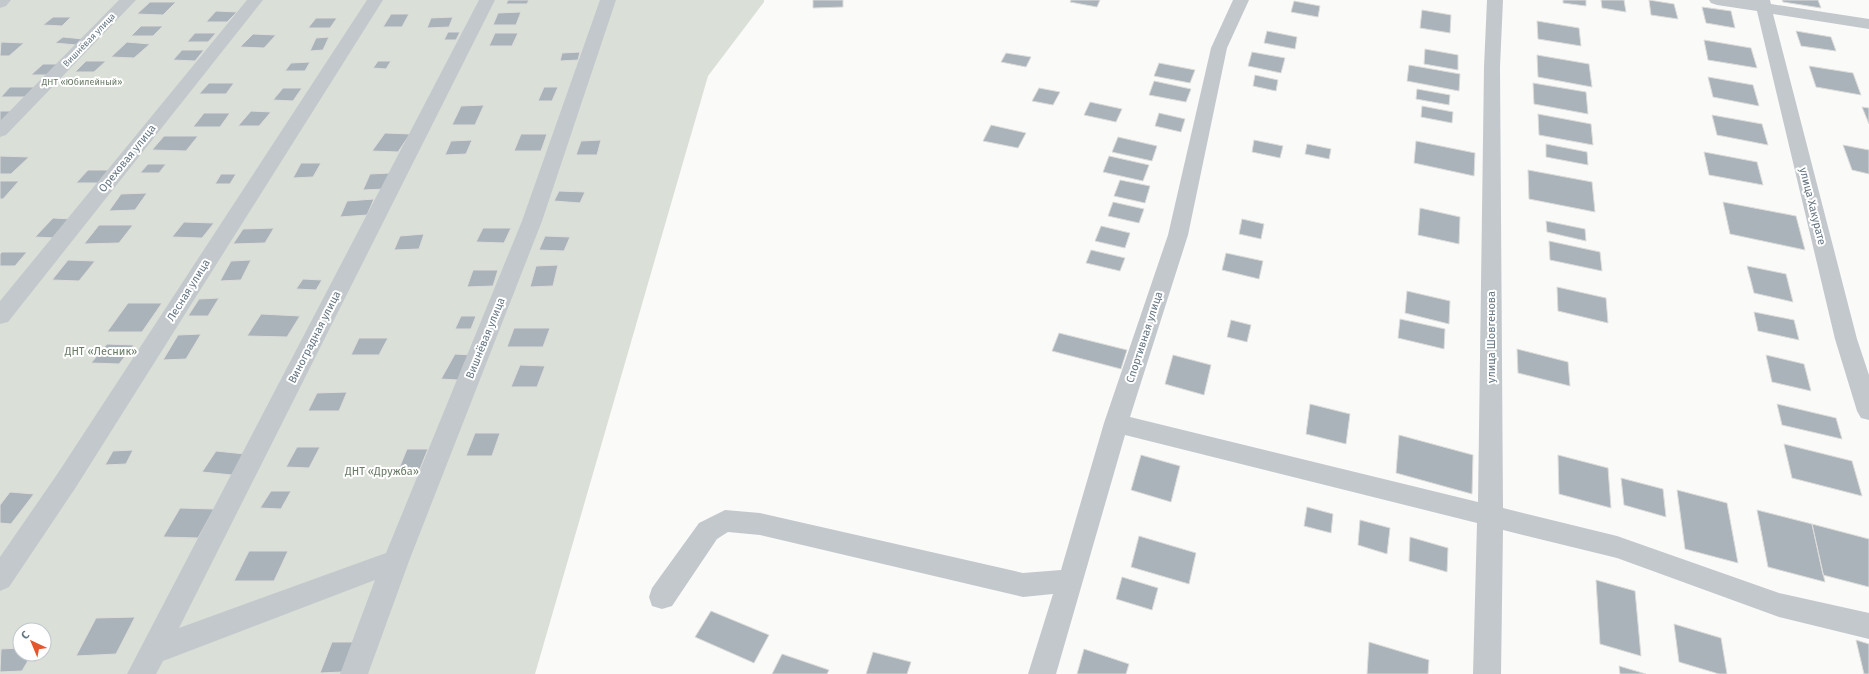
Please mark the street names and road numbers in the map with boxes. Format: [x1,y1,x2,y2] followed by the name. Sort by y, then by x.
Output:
[61,11,117,69] street label: Вишнёвая улица
[96,122,159,195] street label: Ореховая улица
[1797,166,1828,246] street label: улица Хакурате
[164,257,213,324] street label: Лесная улица
[286,289,343,385] street label: Виноградная улица
[1124,290,1165,384] street label: Спортивная улица
[1485,291,1498,383] street label: улица Шовгенова
[463,296,508,381] street label: Вишнёвая улица

